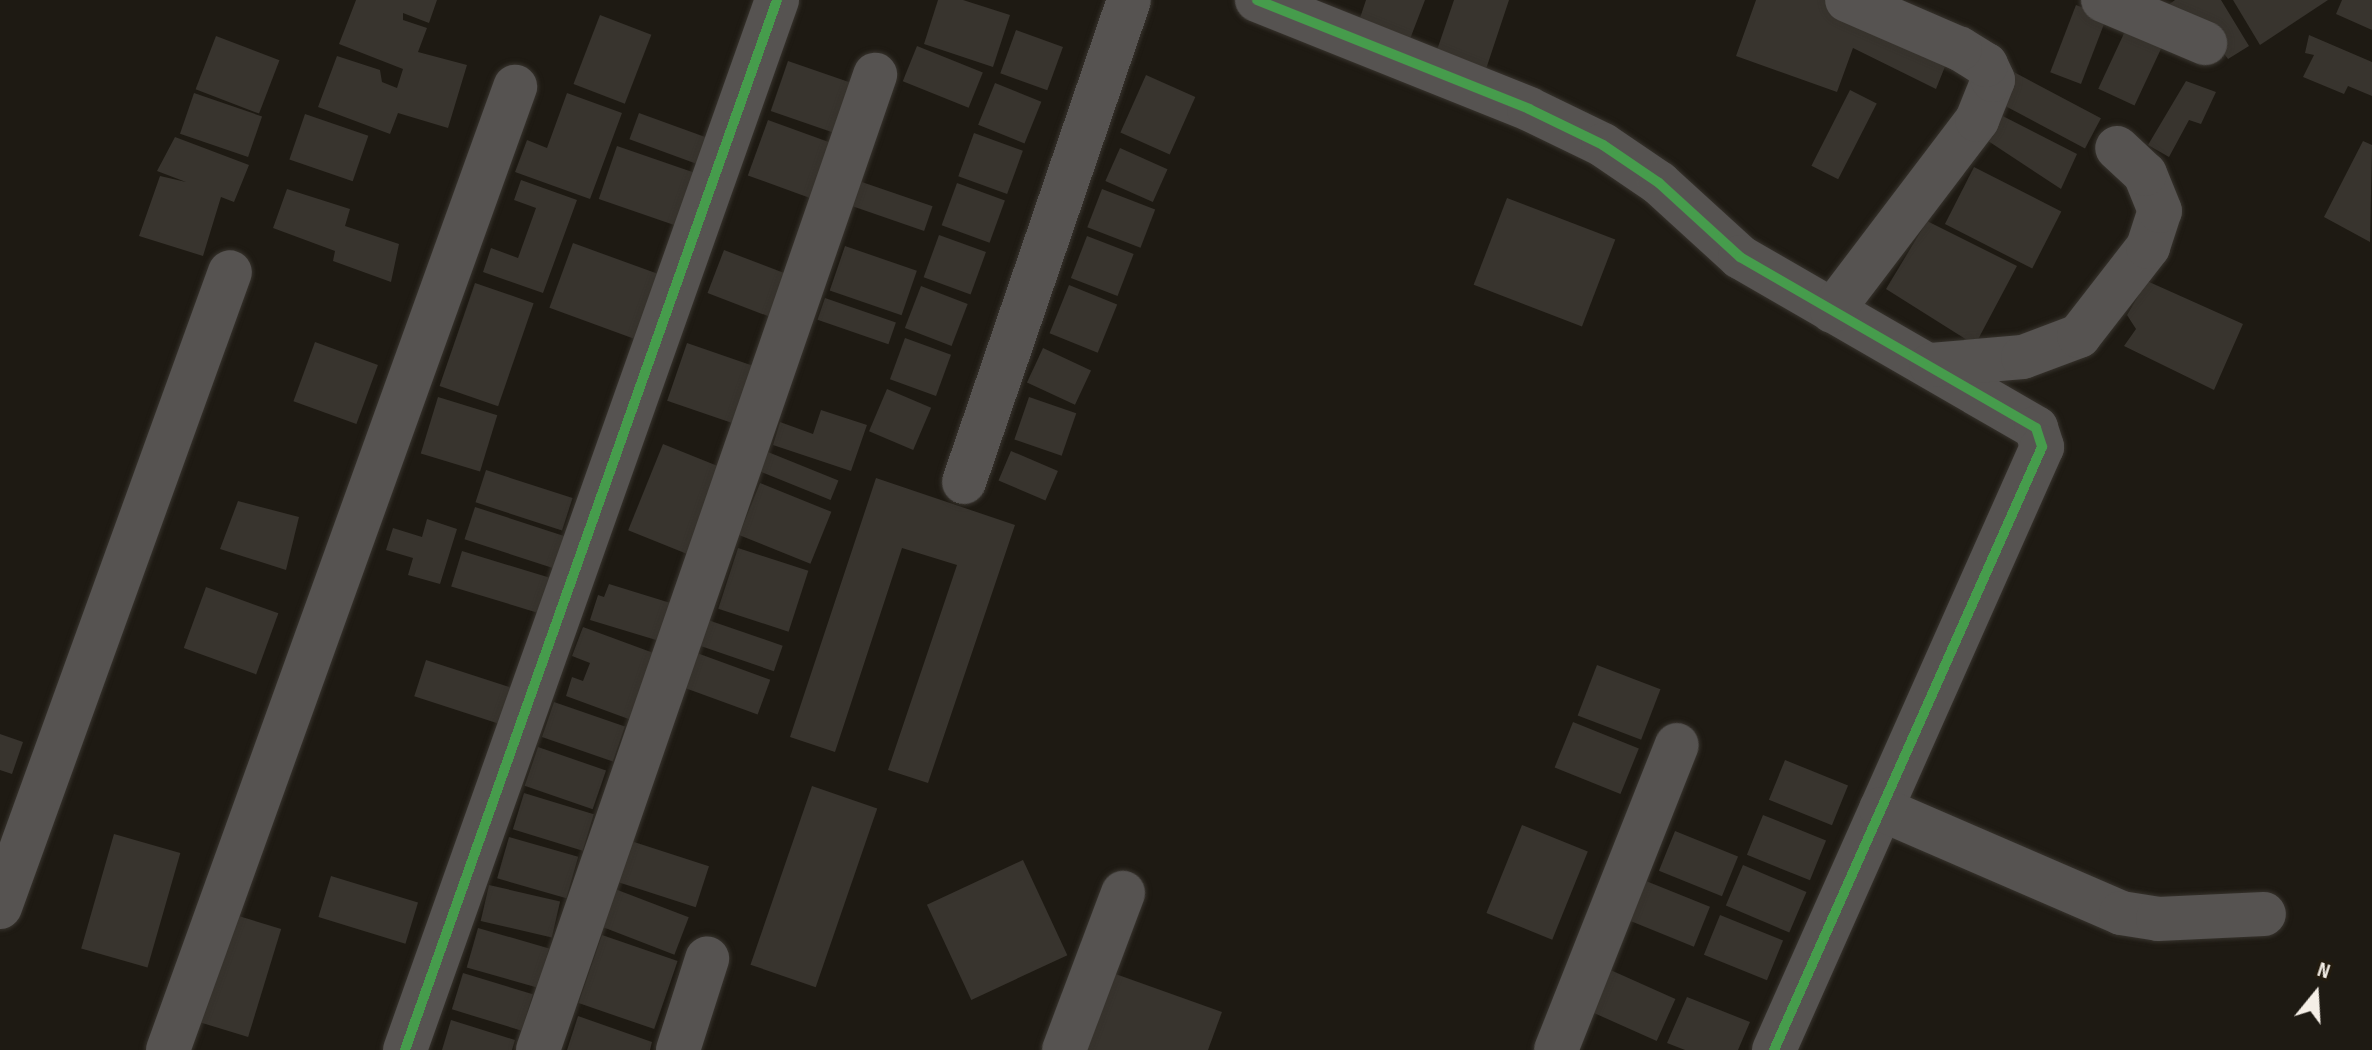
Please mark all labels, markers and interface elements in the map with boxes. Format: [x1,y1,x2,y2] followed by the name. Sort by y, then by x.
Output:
[2276,954,2356,1034] north arrow
[2314,956,2333,985] text: N

